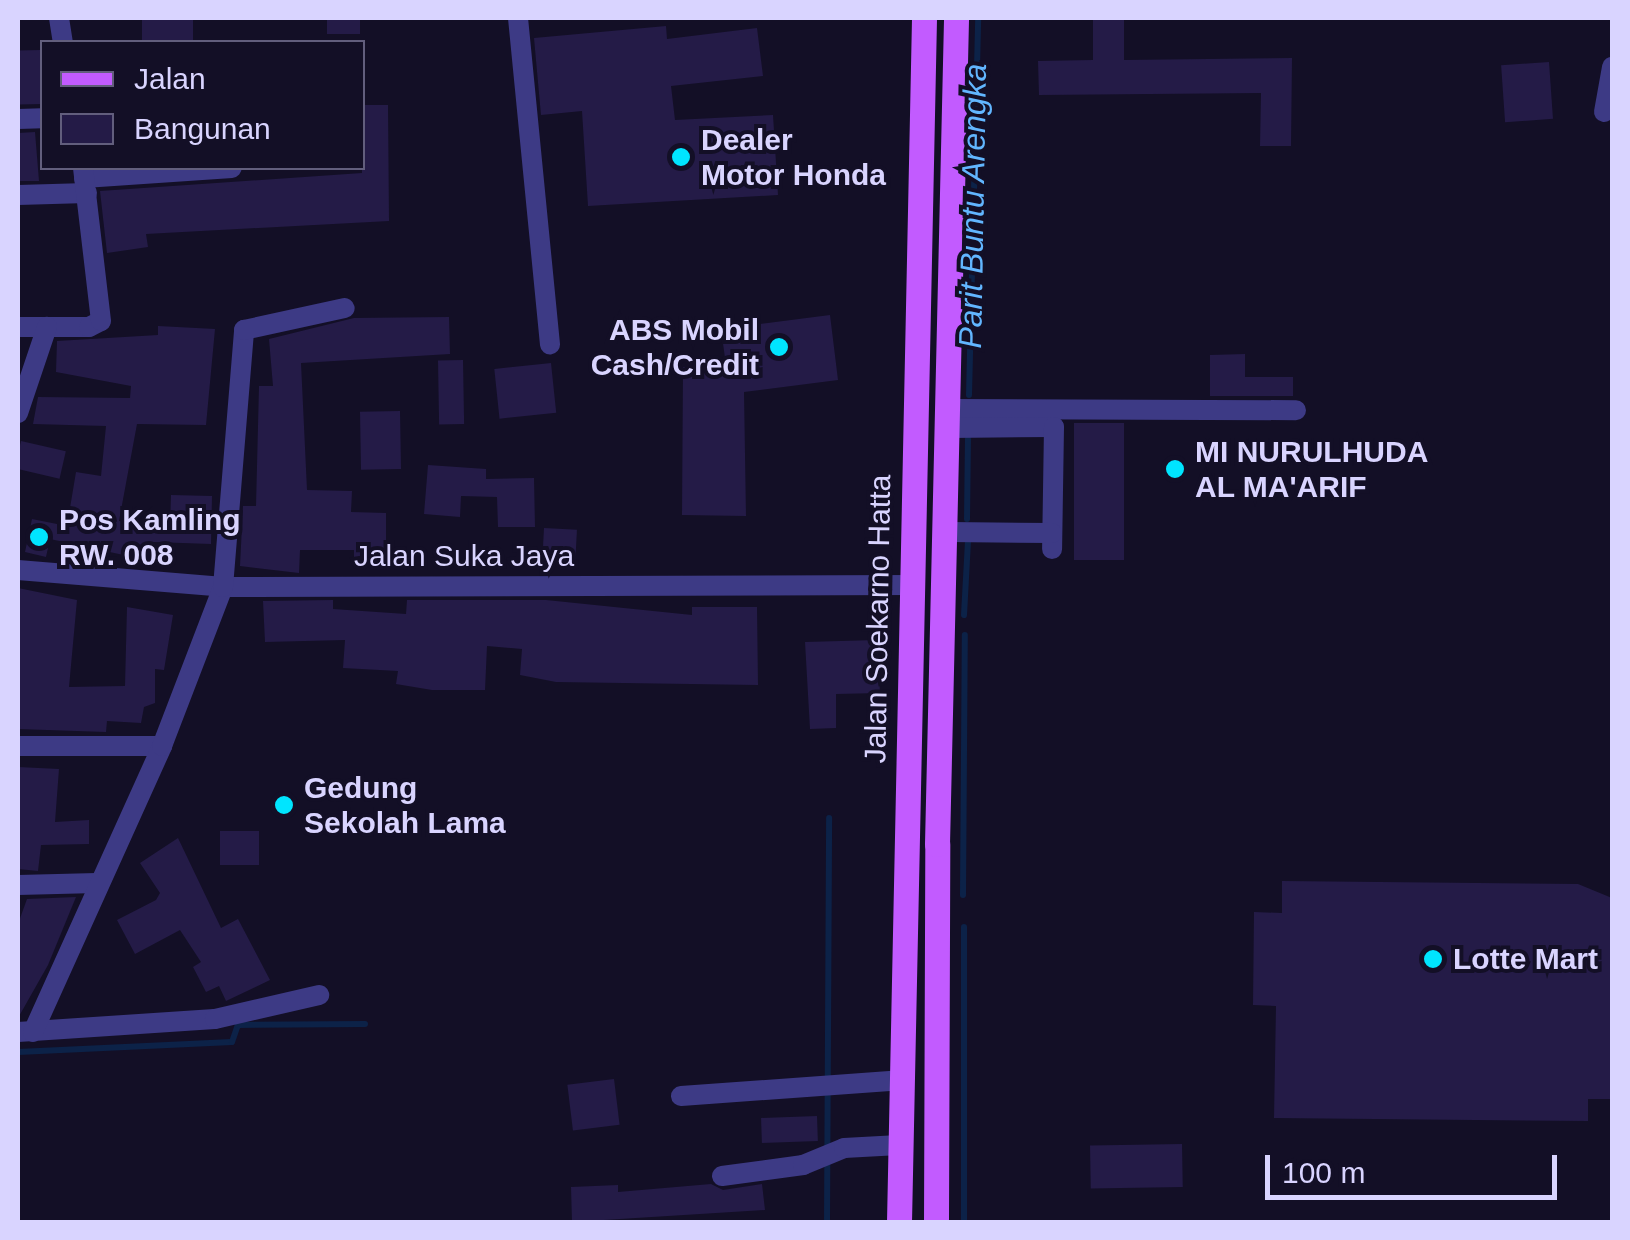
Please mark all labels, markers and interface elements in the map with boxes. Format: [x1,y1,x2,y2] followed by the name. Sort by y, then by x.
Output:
[40,40,365,170] legend
[134,62,206,95] text: Jalan
[951,62,995,350] water label: Parit Buntu Arengka
[134,112,271,145] text: Bangunan
[701,122,886,192] place label: Dealer Motor Honda
[670,146,692,168] marker: Dealer Motor Honda
[591,312,759,382] place label: ABS Mobil Cash/Credit
[768,336,790,358] marker: ABS Mobil Cash/Credit
[1195,434,1428,504] place label: MI NURULHUDA AL MA'ARIF
[1164,458,1186,480] marker: MI NURULHUDA AL MA'ARIF
[857,474,899,764] street label: Jalan Soekarno Hatta
[59,502,241,572] place label: Pos Kamling RW. 008
[28,526,50,548] marker: Pos Kamling RW. 008
[354,538,574,574] street label: Jalan Suka Jaya
[304,770,506,840] place label: Gedung Sekolah Lama
[273,794,295,816] marker: Gedung Sekolah Lama
[1453,941,1598,977] place label: Lotte Mart
[1422,948,1444,970] marker: Lotte Mart
[1270,1135,1562,1197] scale bar
[1282,1156,1365,1189] text: 100 m

